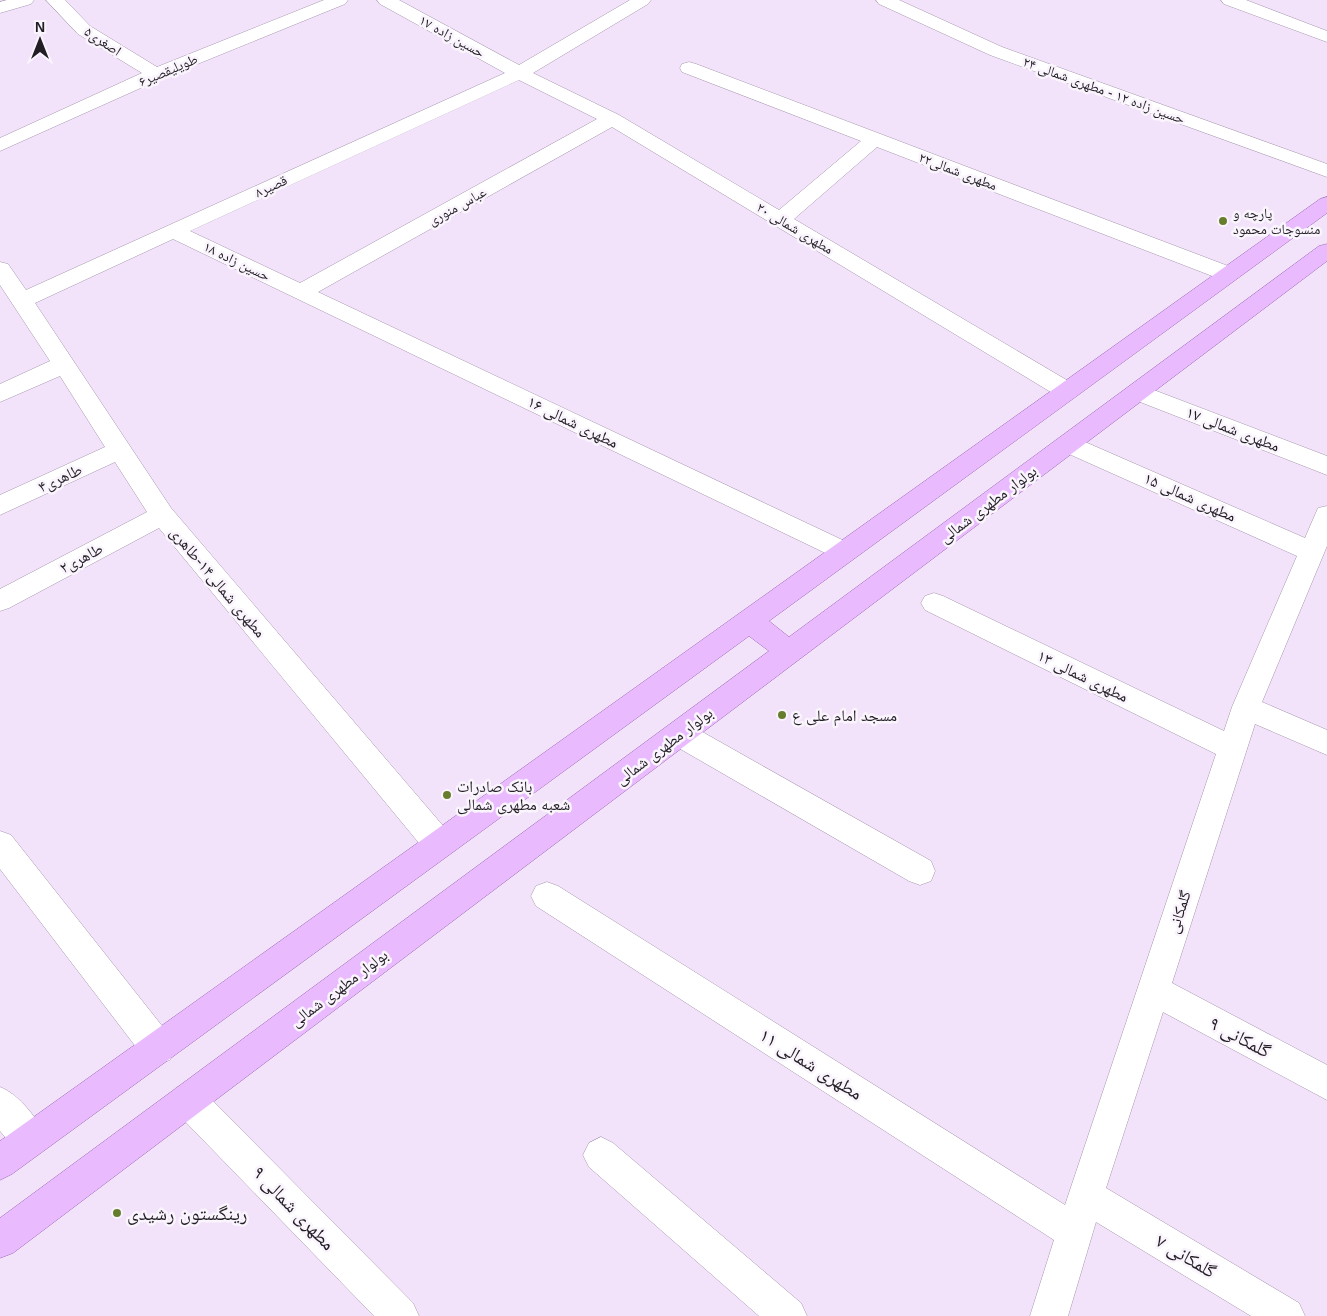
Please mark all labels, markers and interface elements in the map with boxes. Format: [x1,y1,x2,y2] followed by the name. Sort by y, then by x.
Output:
[416,12,487,61] street label: حسین زاده ۱۷
[15,15,65,65] north arrow
[35,19,45,35] text: N
[81,23,124,60] street label: اصغری۵
[136,50,200,90] street label: طویلیقصیر۶
[1021,53,1187,128] street label: حسین زاده ۱۲ - مطهری شمالی ۲۴
[916,149,999,194] street label: مطهری شمالی۲۲
[252,172,290,201] street label: قصیر۸
[425,184,489,229] street label: عباس منوری
[753,199,836,258] street label: مطهری شمالی ۲۰
[1233,205,1320,238] place label: پارچه و منسوجات محمود
[1217,215,1229,227] marker: پارچه و منسوجات محمود
[201,238,273,285] street label: حسین زاده ۱۸
[524,393,621,453] street label: مطهری شمالی ۱۶
[1183,403,1282,456] street label: مطهری شمالی ۱۷
[35,461,85,497] street label: طاهری۴
[936,462,1041,548] street label: بولوار مطهری شمالی
[1141,469,1239,527] street label: مطهری شمالی ۱۵
[165,523,269,642] street label: مطهری شمالی۱۴-طاهری
[57,540,106,578] street label: طاهری۲
[1034,647,1131,707] street label: مطهری شمالی ۱۳
[612,704,717,790] street label: بولوار مطهری شمالی
[792,707,897,726] place label: مسجد امام علی ع
[776,709,788,721] marker: مسجد امام علی ع
[457,778,570,815] place label: بانک صادرات شعبه مطهری شمالی
[441,789,453,801] marker: بانک صادرات شعبه مطهری شمالی
[1164,888,1196,936] street label: گلمکانی
[287,946,392,1032] street label: بولوار مطهری شمالی
[1205,1012,1274,1063] street label: گلمکانی ۹
[755,1024,866,1105] street label: مطهری شمالی ۱۱
[248,1162,339,1255] street label: مطهری شمالی ۹
[127,1203,247,1225] place label: رینگستون رشیدی
[111,1207,123,1219] marker: رینگستون رشیدی
[1152,1230,1220,1283] street label: گلمکانی ۷

